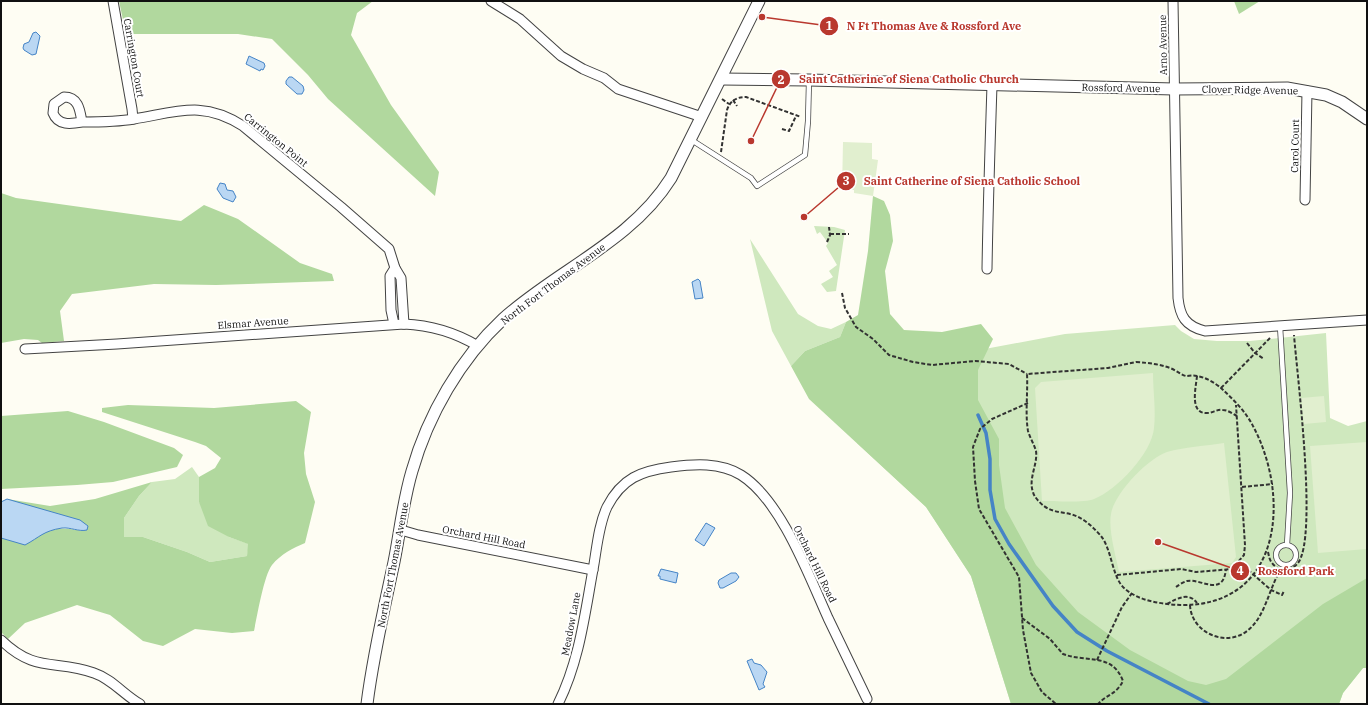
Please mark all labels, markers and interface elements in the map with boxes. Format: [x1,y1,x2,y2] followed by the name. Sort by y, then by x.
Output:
[1156,14,1170,76] street label: Arno Avenue
[819,15,1029,38] callout: N Ft Thomas Ave & Rossford Ave
[121,18,147,99] street label: Carrington Court
[825,18,833,33] text: 1
[847,19,1021,33] text: N Ft Thomas Ave & Rossford Ave
[771,68,1027,91] callout: Saint Catherine of Siena Catholic Church
[777,72,785,87] text: 2
[799,72,1019,86] text: Saint Catherine of Siena Catholic Church
[1081,81,1161,95] street label: Rossford Avenue
[1202,83,1298,97] street label: Clover Ridge Avenue
[241,110,311,170] street label: Carrington Point
[1288,119,1302,173] street label: Carol Court
[836,169,1089,192] callout: Saint Catherine of Siena Catholic School
[842,173,850,188] text: 3
[864,174,1081,188] text: Saint Catherine of Siena Catholic School
[498,240,608,328] street label: North Fort Thomas Avenue
[217,314,289,332] street label: Elsmar Avenue
[374,501,412,629] street label: North Fort Thomas Avenue
[441,523,527,551] street label: Orchard Hill Road
[791,523,839,605] street label: Orchard Hill Road
[1230,559,1343,582] callout: Rossford Park
[1236,563,1244,578] text: 4
[1258,564,1334,578] text: Rossford Park
[558,591,584,657] street label: Meadow Lane

